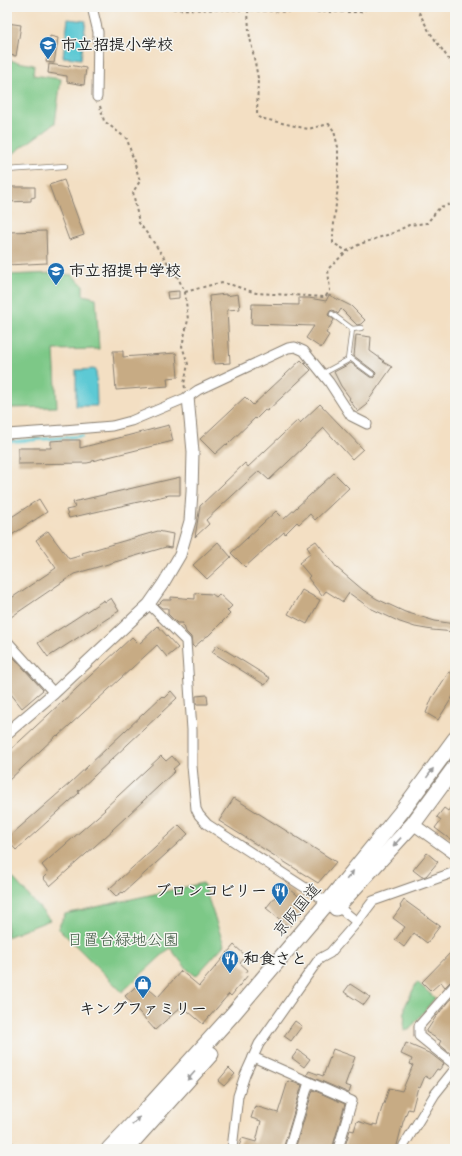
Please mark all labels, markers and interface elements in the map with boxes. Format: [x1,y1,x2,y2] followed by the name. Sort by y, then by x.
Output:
[38,35,58,60] school or university icon: 市立招提小学校
[61,35,173,55] place label: 市立招提小学校
[46,261,66,286] school or university icon: 市立招提中学校
[69,261,181,281] place label: 市立招提中学校
[426,768,434,778] one-way arrow
[392,837,402,847] one-way arrow
[346,870,354,881] one-way arrow
[269,879,325,941] street label: 京阪国道
[155,881,267,901] place label: ブロンコビリー
[270,881,290,906] restaurant icon: ブロンコビリー
[67,930,179,950] park label: 日置台緑地公園
[220,949,240,974] restaurant icon: 和食さと
[243,949,307,969] place label: 和食さと
[133,974,153,999] shop icon: キングファミリー
[79,999,207,1019] place label: キングファミリー
[186,1071,196,1081] one-way arrow
[131,1116,140,1126] one-way arrow

